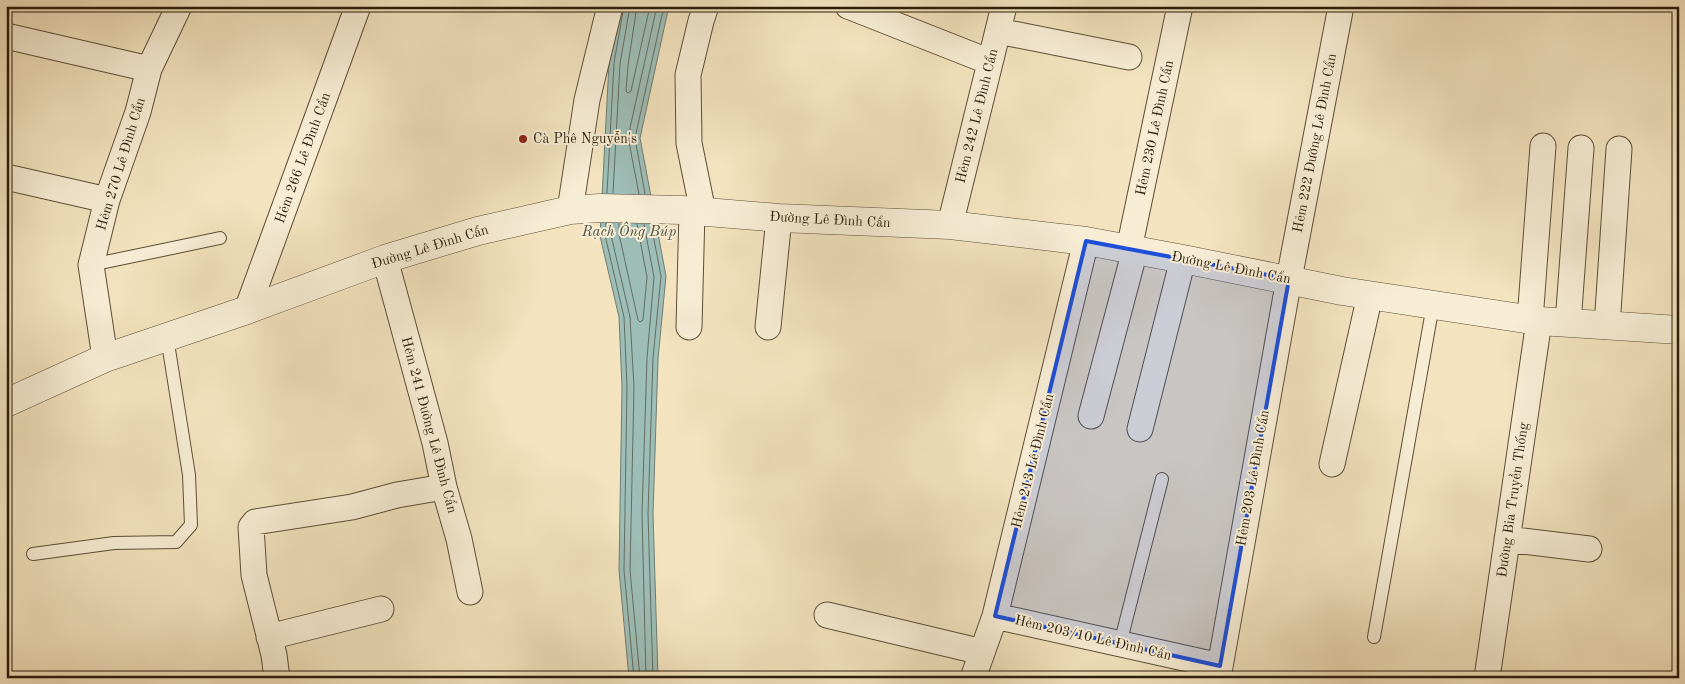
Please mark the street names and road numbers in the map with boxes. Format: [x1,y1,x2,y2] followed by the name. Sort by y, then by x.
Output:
[952,46,1001,185] street label: Hẻm 242 Lê Đình Cẩn
[1289,51,1339,234] street label: Hẻm 222 Đường Lê Đình Cẩn
[1132,58,1176,197] street label: Hẻm 230 Lê Đình Cẩn
[271,90,333,225] street label: Hẻm 266 Lê Đình Cẩn
[92,95,148,232] street label: Hẻm 270 Lê Đình Cẩn
[769,208,892,230] street label: Đường Lê Đình Cẩn
[369,221,491,271] street label: Đường Lê Đình Cẩn
[1170,248,1293,287] street label: Đường Lê Đình Cẩn
[399,335,461,515] street label: Hẻm 241 Đường Lê Đình Cẩn
[1008,391,1057,530] street label: Hẻm 213 Lê Đình Cẩn
[1232,408,1272,547] street label: Hẻm 203 Lê Đình Cẩn
[1493,421,1531,578] street label: Đường Bia Truyền Thống
[1013,611,1174,663] street label: Hẻm 203/10 Lê Đình Cẩn

